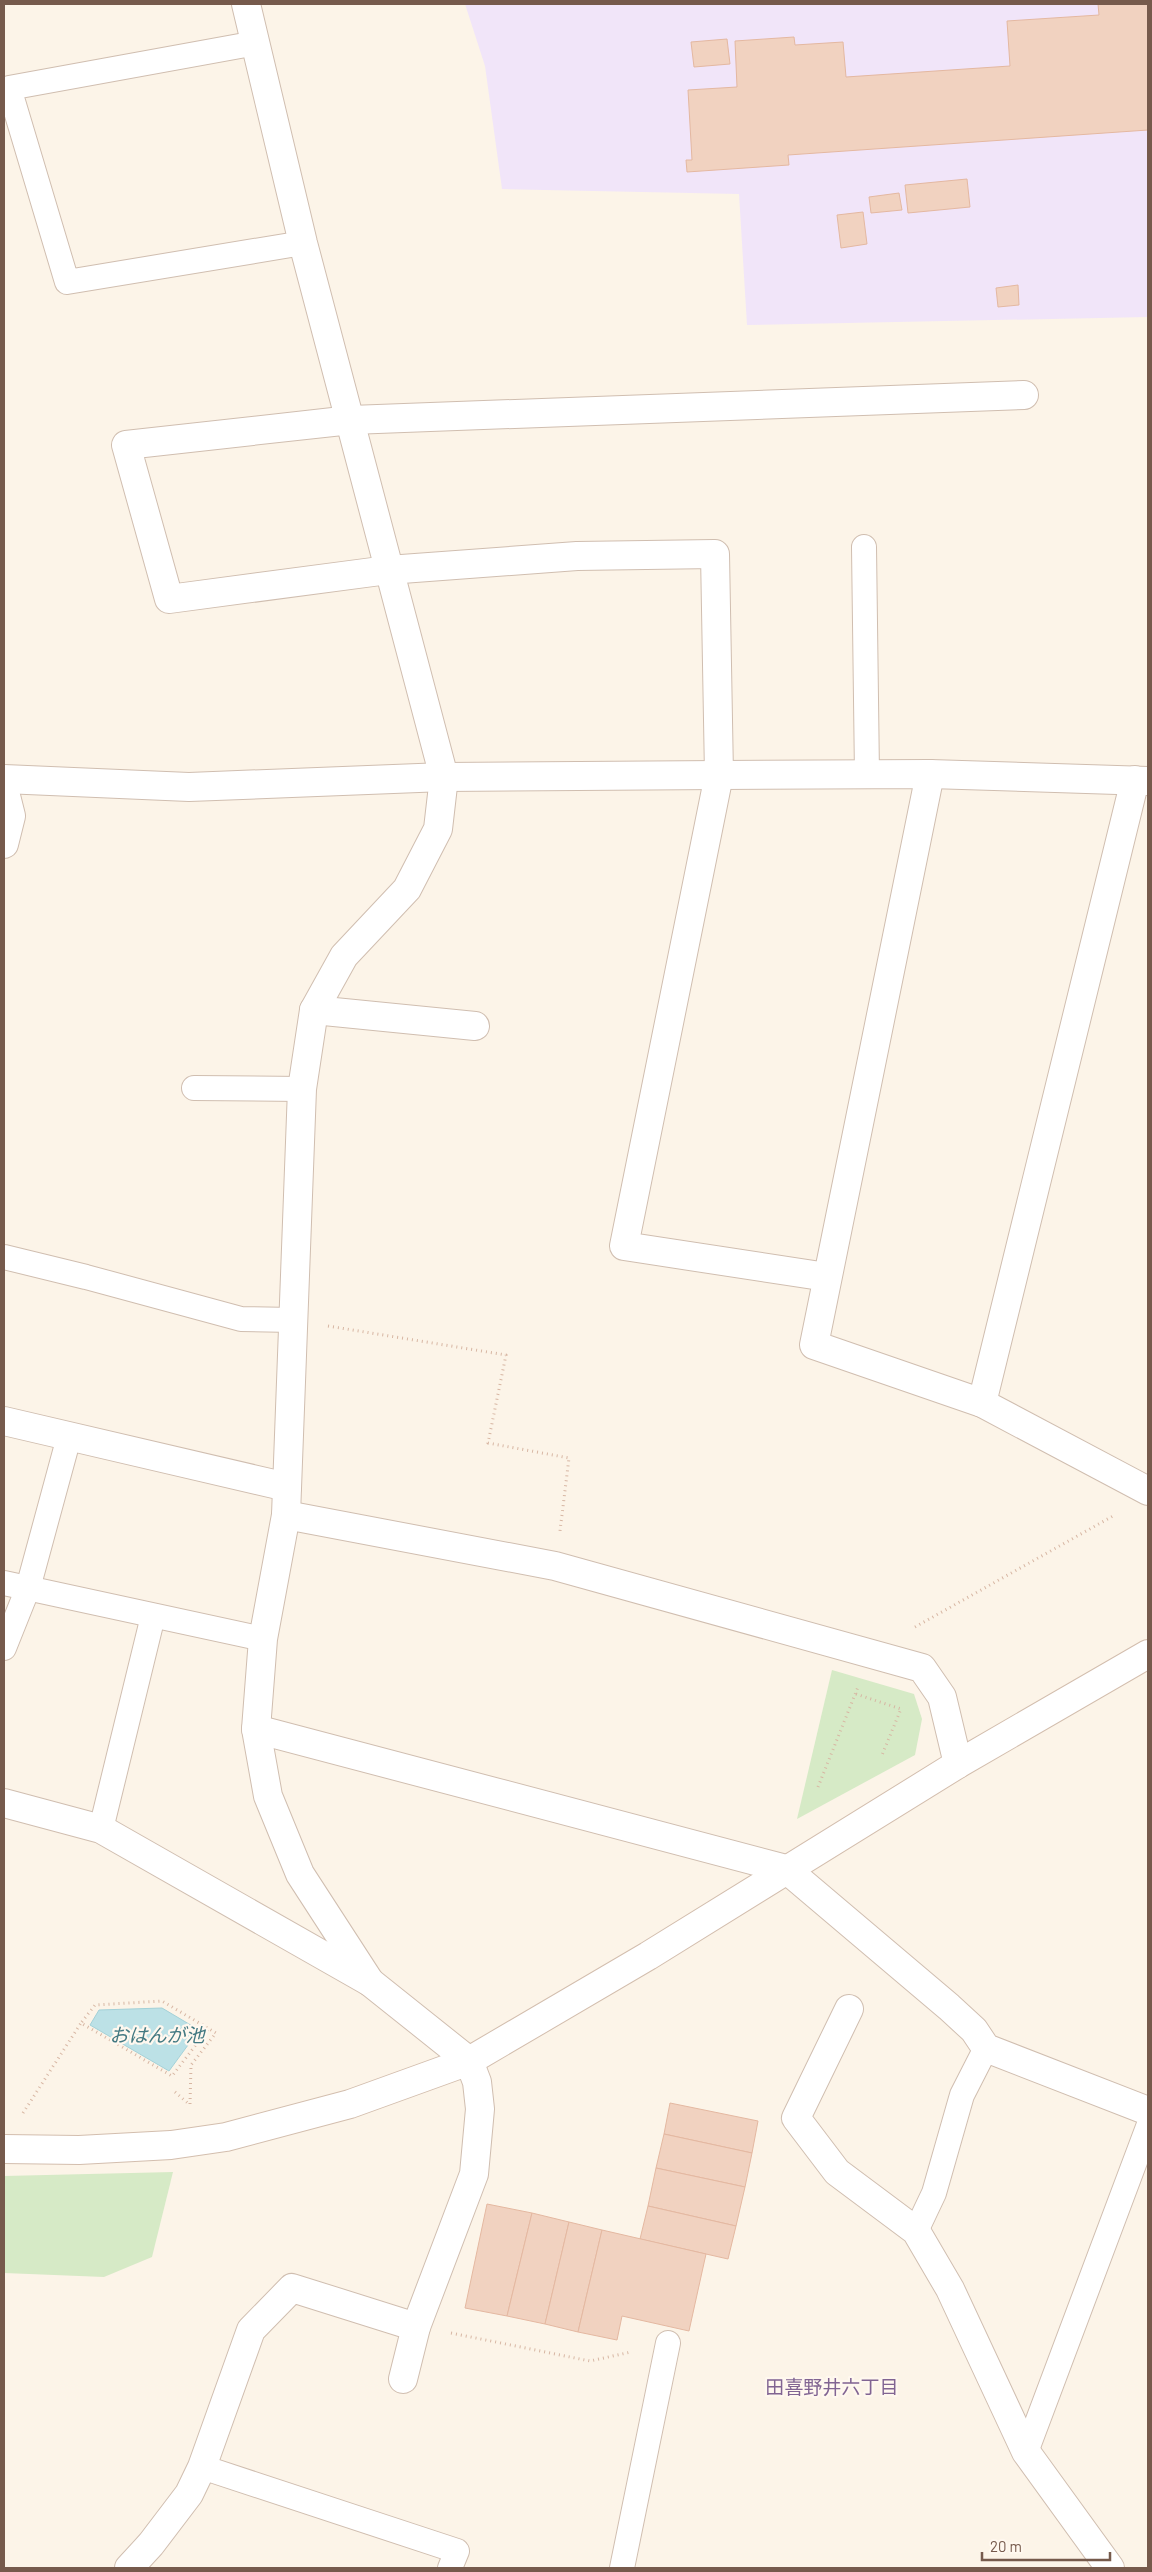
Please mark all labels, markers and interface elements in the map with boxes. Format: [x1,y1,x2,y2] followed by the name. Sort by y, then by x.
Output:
[109,2023,206,2046] water label: おはんが池
[765,2375,899,2398] district label: 田喜野井六丁目
[982,2530,1110,2562] scale bar
[990,2537,1022,2555] text: 20 m

